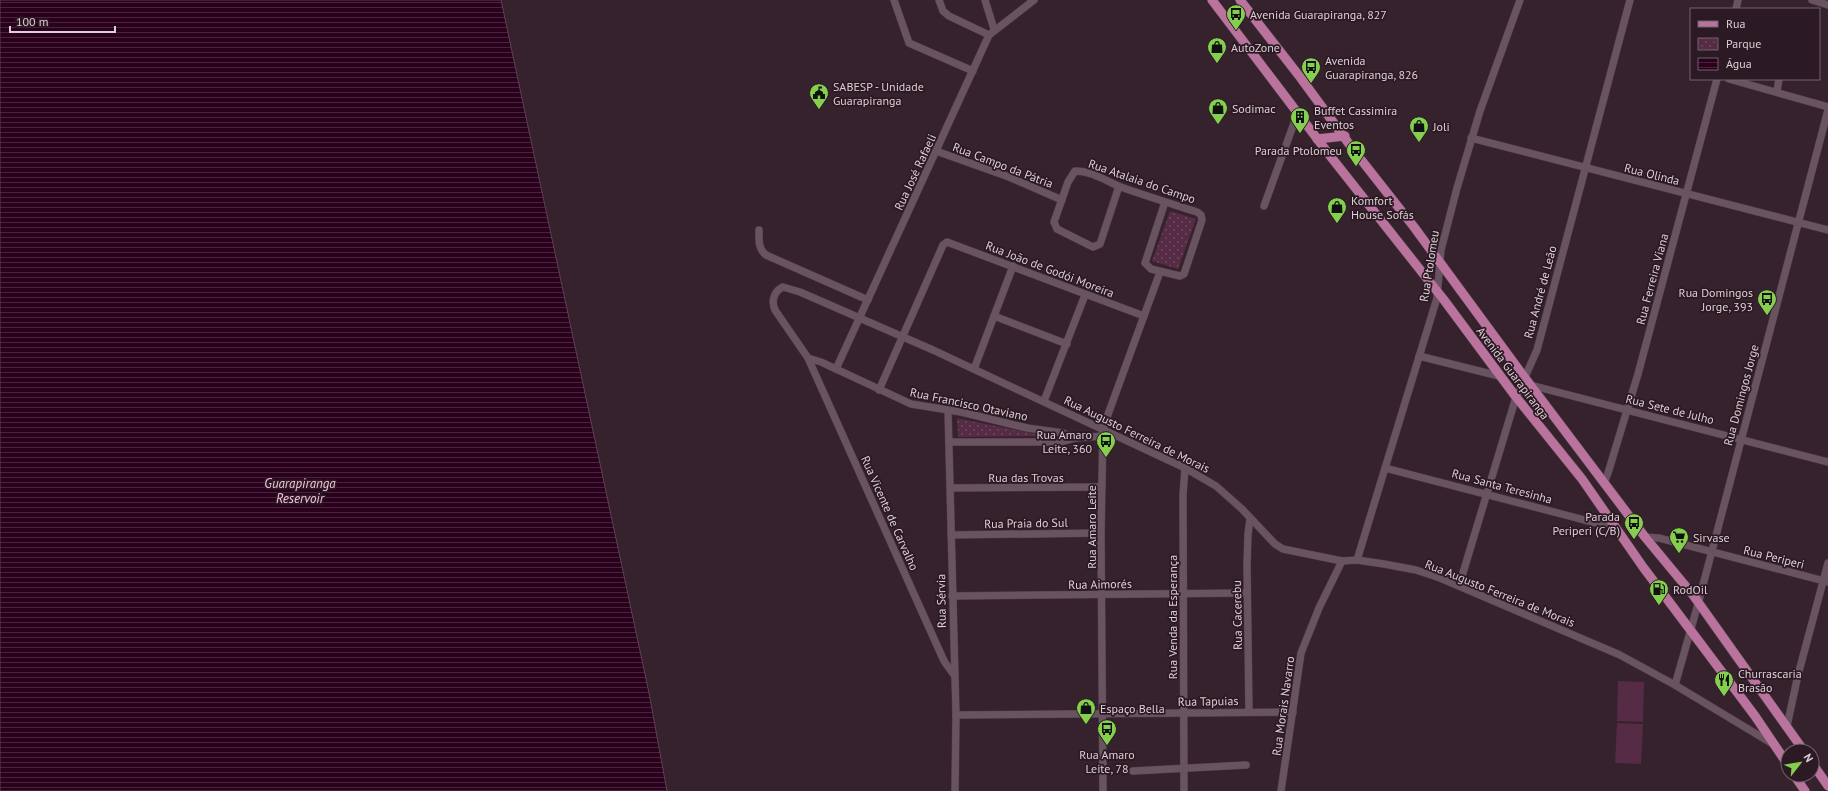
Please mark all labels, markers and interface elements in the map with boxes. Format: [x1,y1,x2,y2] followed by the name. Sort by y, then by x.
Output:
[1225,3,1247,31] bus stop icon: Avenida Guarapiranga, 827
[1250,7,1387,22] place label: Avenida Guarapiranga, 827
[10,8,115,34] scale bar
[1690,8,1820,80] legend
[16,14,49,29] text: 100 m
[1726,16,1745,31] text: Rua
[1206,36,1228,64] shop icon: AutoZone
[1726,36,1761,51] text: Parque
[1231,40,1280,55] place label: AutoZone
[1325,53,1418,82] place label: Avenida Guarapiranga, 826
[1300,56,1322,84] bus stop icon: Avenida Guarapiranga, 826
[1726,56,1752,71] text: Água
[833,79,924,108] place label: SABESP - Unidade Guarapiranga
[808,82,830,110] public building icon: SABESP - Unidade Guarapiranga
[1207,97,1229,125] shop icon: Sodimac
[1232,101,1276,116] place label: Sodimac
[1314,103,1397,132] place label: Buffet Cassimira Eventos
[1289,106,1311,134] building icon: Buffet Cassimira Eventos
[1408,115,1430,143] shop icon: Joli
[1432,119,1450,134] place label: Joli
[891,131,939,213] street label: Rua José Rafaeli
[951,139,1055,191] street label: Rua Campo da Pátria
[1345,139,1367,167] bus stop icon: Parada Ptolomeu
[1255,143,1342,158] place label: Parada Ptolomeu
[1086,156,1198,206] street label: Rua Atalaia do Campo
[1623,160,1681,188] street label: Rua Olinda
[1351,193,1414,222] place label: Komfort House Sofás
[1326,196,1348,224] shop icon: Komfort House Sofás
[1416,229,1442,303] street label: Rua Ptolomeu
[1633,232,1671,326] street label: Rua Ferreira Viana
[984,238,1116,300] street label: Rua João de Godói Moreira
[1520,244,1560,340] street label: Rua André de Leão
[1679,285,1753,314] place label: Rua Domingos Jorge, 393
[1756,288,1778,316] bus stop icon: Rua Domingos Jorge, 393
[1473,324,1553,422] street label: Avenida Guarapiranga
[1720,343,1762,447] street label: Rua Domingos Jorge
[909,384,1029,424] street label: Rua Francisco Otaviano
[1624,391,1716,427] street label: Rua Sete de Julho
[1062,392,1212,476] street label: Rua Augusto Ferreira de Morais
[1037,427,1092,456] place label: Rua Amaro Leite, 360
[1095,430,1117,458] bus stop icon: Rua Amaro Leite, 360
[858,453,922,573] street label: Rua Vicente de Carvalho
[1450,465,1554,507] street label: Rua Santa Teresinha
[988,470,1064,485] street label: Rua das Trovas
[264,475,336,507] water label: Guarapiranga Reservoir
[1084,485,1099,569] street label: Rua Amaro Leite
[1552,509,1620,538] place label: Parada Periperi (C/B)
[1623,512,1645,540] bus stop icon: Parada Periperi (C/B)
[984,515,1069,531] street label: Rua Praia do Sul
[1668,526,1690,554] supermarket icon: Sirvase
[1693,530,1730,545] place label: Sirvase
[1742,542,1806,572] street label: Rua Periperi
[1165,555,1180,679] street label: Rua Venda da Esperança
[1423,556,1577,630] street label: Rua Augusto Ferreira de Morais
[933,574,949,628] street label: Rua Sérvia
[1068,576,1132,592] street label: Rua Aimorés
[1648,578,1670,606] fuel station icon: RodOil
[1229,580,1245,650] street label: Rua Cacerebu
[1673,582,1708,597] place label: RodOil
[1269,655,1297,757] street label: Rua Morais Navarro
[1738,666,1802,695] place label: Churrascaria Brasão
[1713,669,1735,697] restaurant icon: Churrascaria Brasão
[1177,693,1239,709] street label: Rua Tapuias
[1075,697,1097,725] shop icon: Espaço Bella
[1100,701,1165,716] place label: Espaço Bella
[1096,718,1118,746] bus stop icon: Rua Amaro Leite, 78
[1780,743,1820,783] north arrow
[1079,747,1135,776] place label: Rua Amaro Leite, 78
[1801,751,1816,765] text: N

